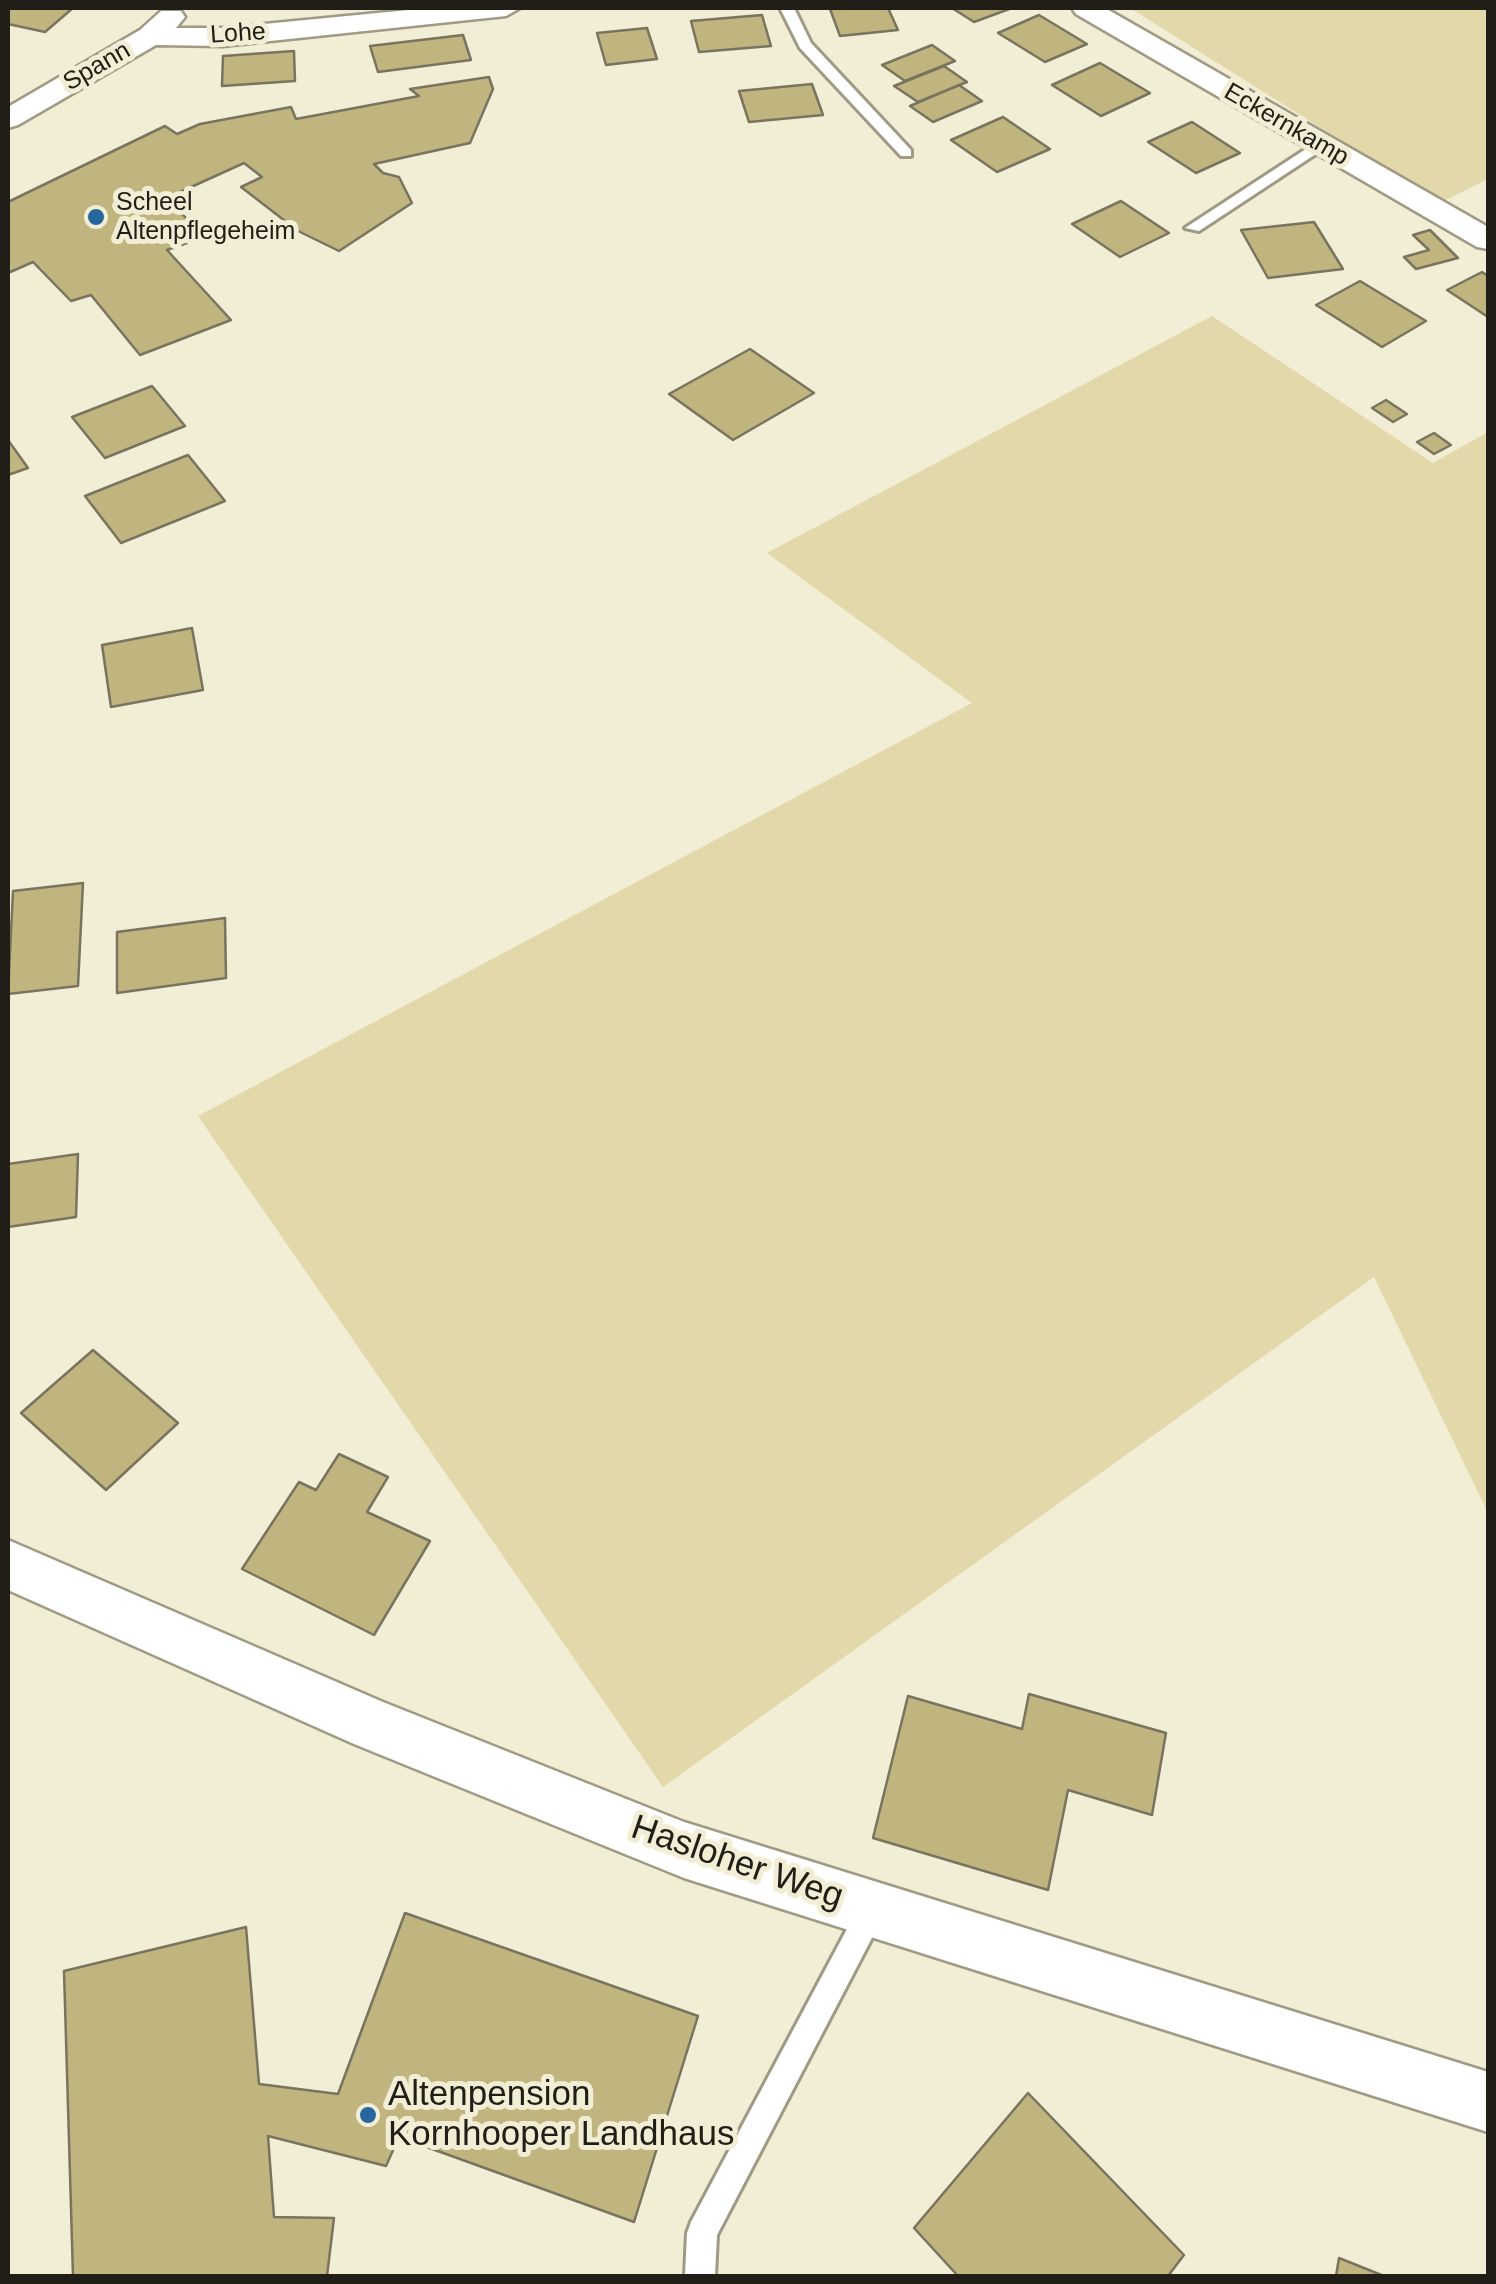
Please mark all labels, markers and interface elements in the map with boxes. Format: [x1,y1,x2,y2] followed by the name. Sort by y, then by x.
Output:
[209,17,267,51] street label: Lohe
[58,36,136,98] street label: Spann
[1218,77,1354,173] street label: Eckernkamp
[116,188,295,247] place label: Scheel Altenpflegeheim
[85,206,107,228] marker: Scheel Altenpflegeheim
[626,1807,848,1919] street label: Hasloher Weg
[388,2074,734,2156] place label: Altenpension Kornhooper Landhaus
[357,2104,379,2126] marker: Altenpension Kornhooper Landhaus

